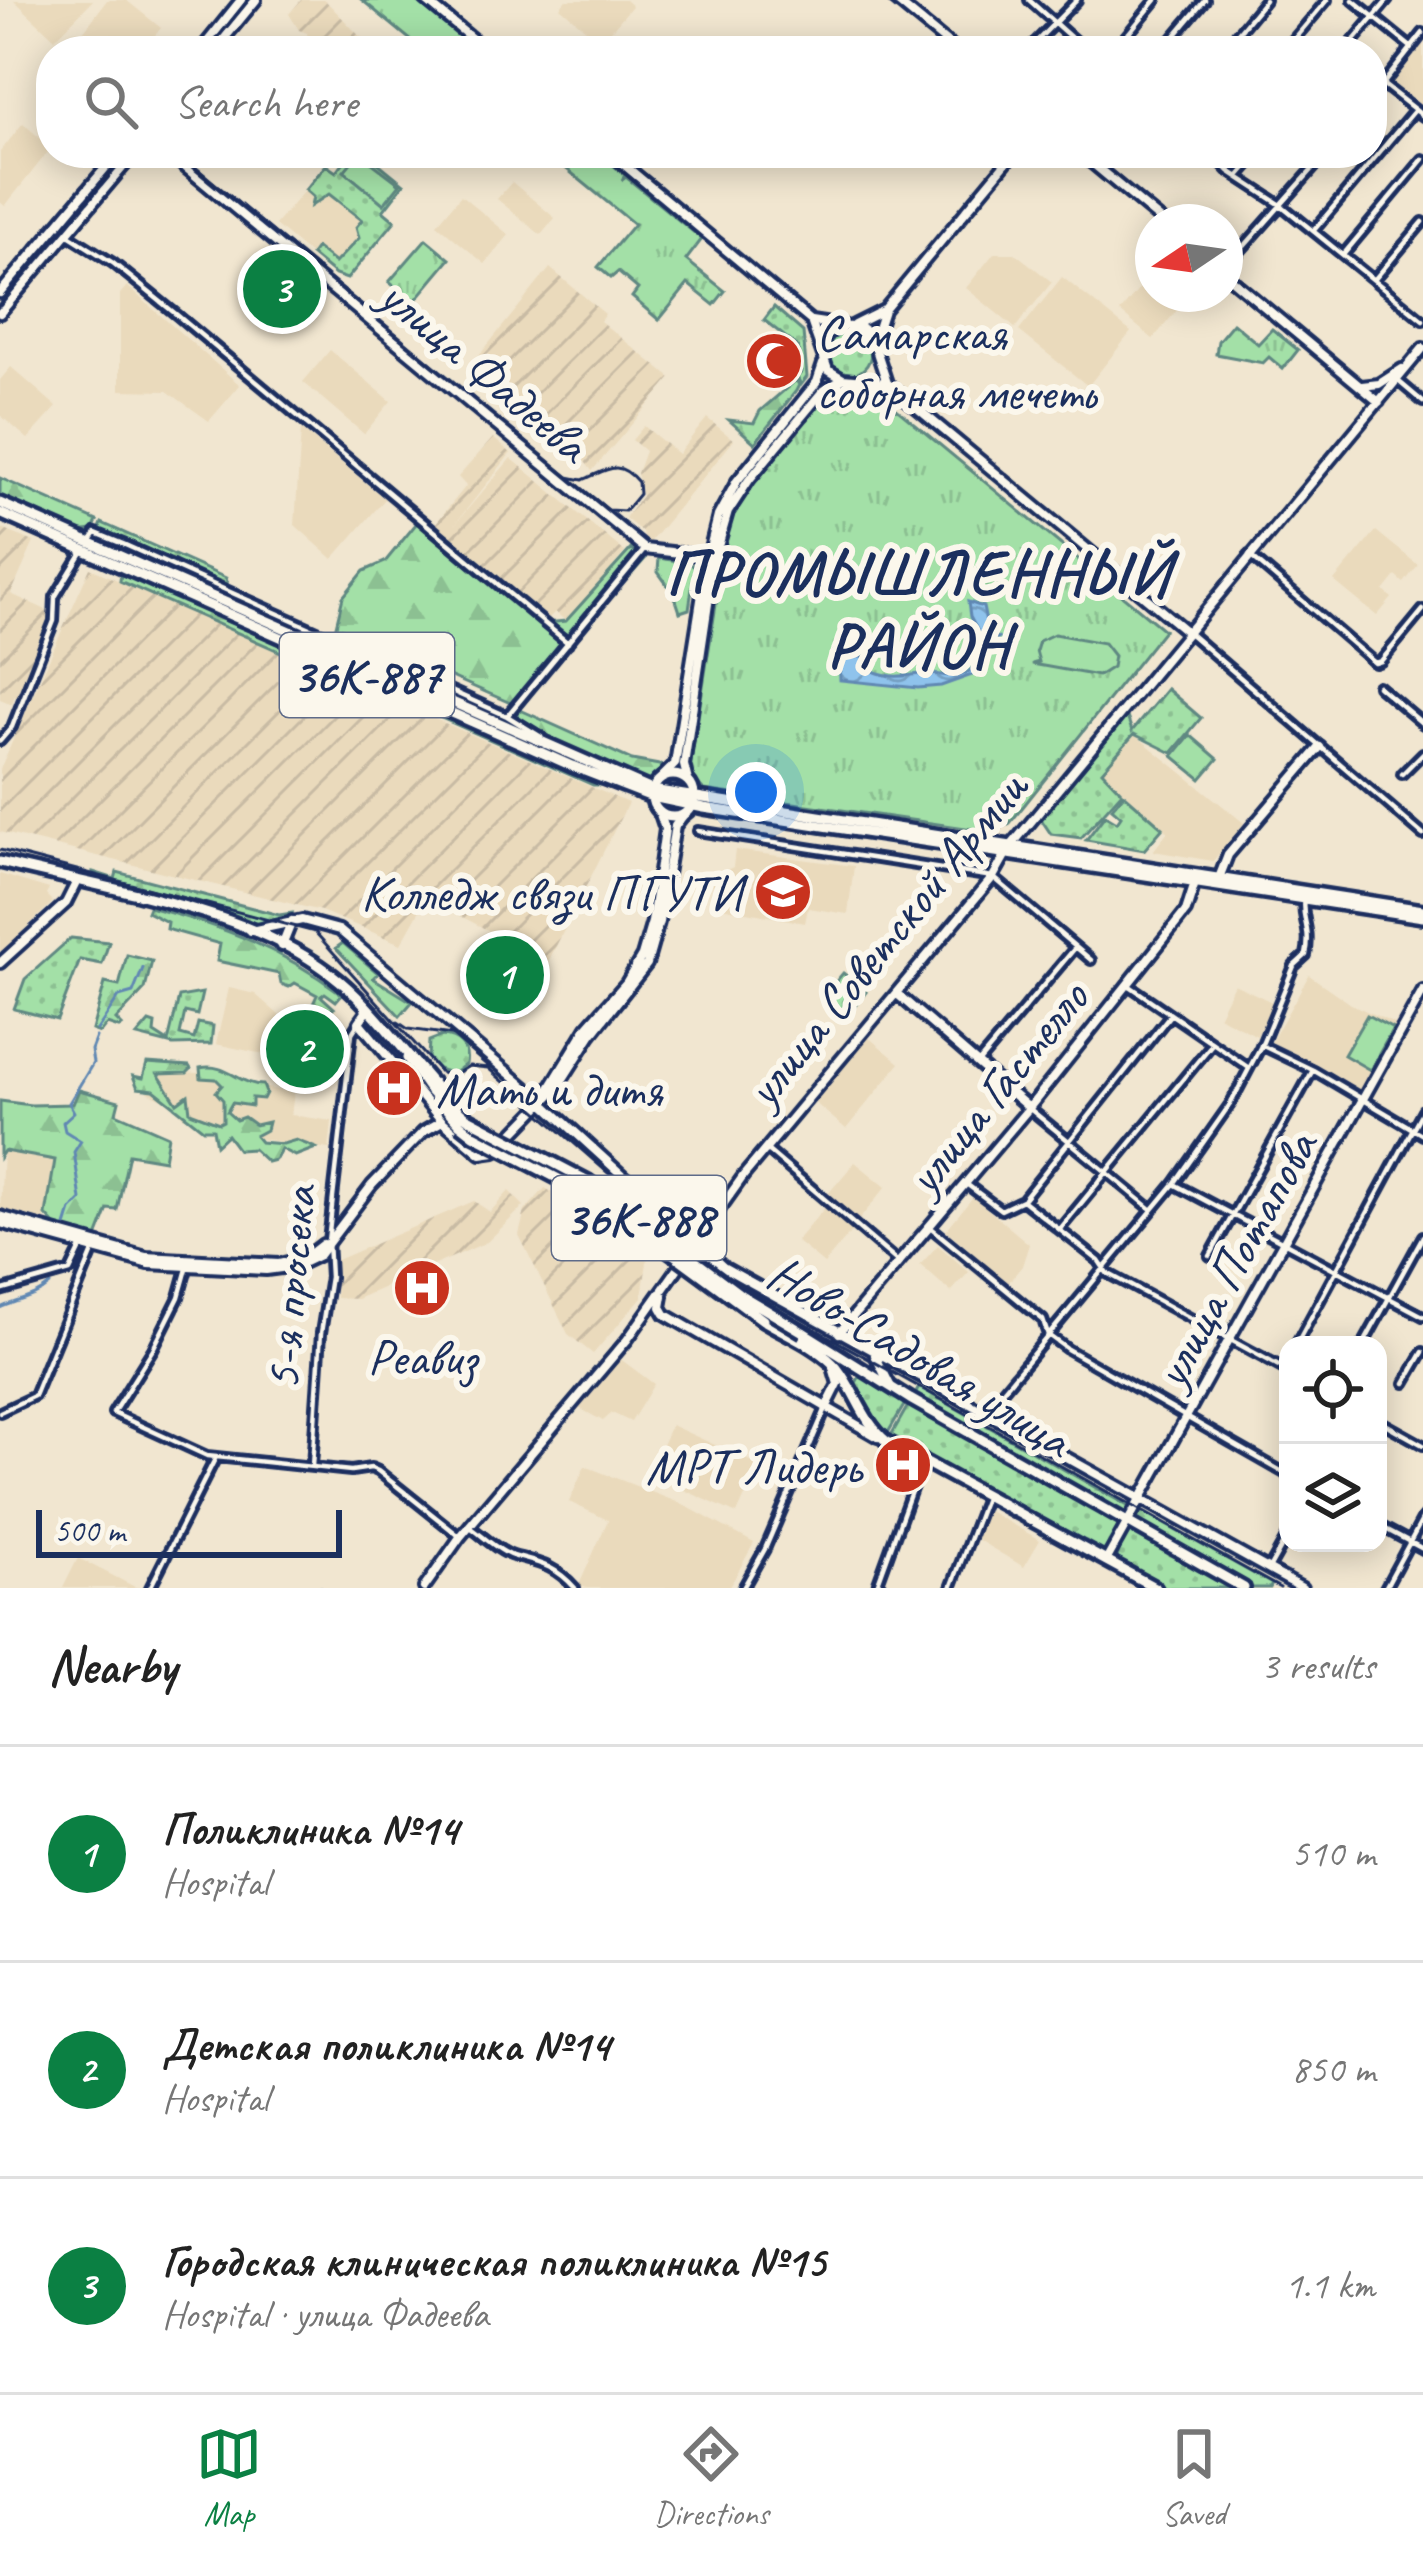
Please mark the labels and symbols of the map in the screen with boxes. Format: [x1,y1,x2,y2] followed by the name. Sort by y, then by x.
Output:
[1135,204,1243,312] north arrow
[243,244,321,334] pin: 3
[364,262,605,478] street label: улица Фадеева
[816,301,1098,424] place label: Самарская соборная мечеть
[743,330,805,392] mosque icon: Самарская соборная мечеть
[666,534,1181,685] district label: ПРОМЫШЛЕННЫЙ РАЙОН
[280,633,454,717] road number: 36К-887
[729,756,1042,1122] street label: улица Советской Армии
[726,762,786,822] your location
[361,861,750,925] place label: Колледж связи ПГУТИ
[752,861,814,923] school or university icon: Колледж связи ПГУТИ
[466,930,544,1020] pin: 1
[889,966,1104,1210] street label: улица Гастелло
[266,1004,344,1094] pin: 2
[363,1057,425,1119] hospital icon: Мать и дитя
[436,1057,664,1121] place label: Мать и дитя
[1137,1117,1333,1401] street label: улица Потапова
[552,1176,726,1260] road number: 36К-888
[249,1180,331,1393] street label: 5-я просека
[757,1240,1086,1473] street label: Ново-Садовая улица
[391,1257,453,1319] hospital icon: Реавиз
[368,1325,480,1389] place label: Реавиз
[646,1434,864,1498] place label: МРТ Лидерь
[872,1434,934,1496] hospital icon: МРТ Лидерь
[36,1504,342,1557] scale bar

